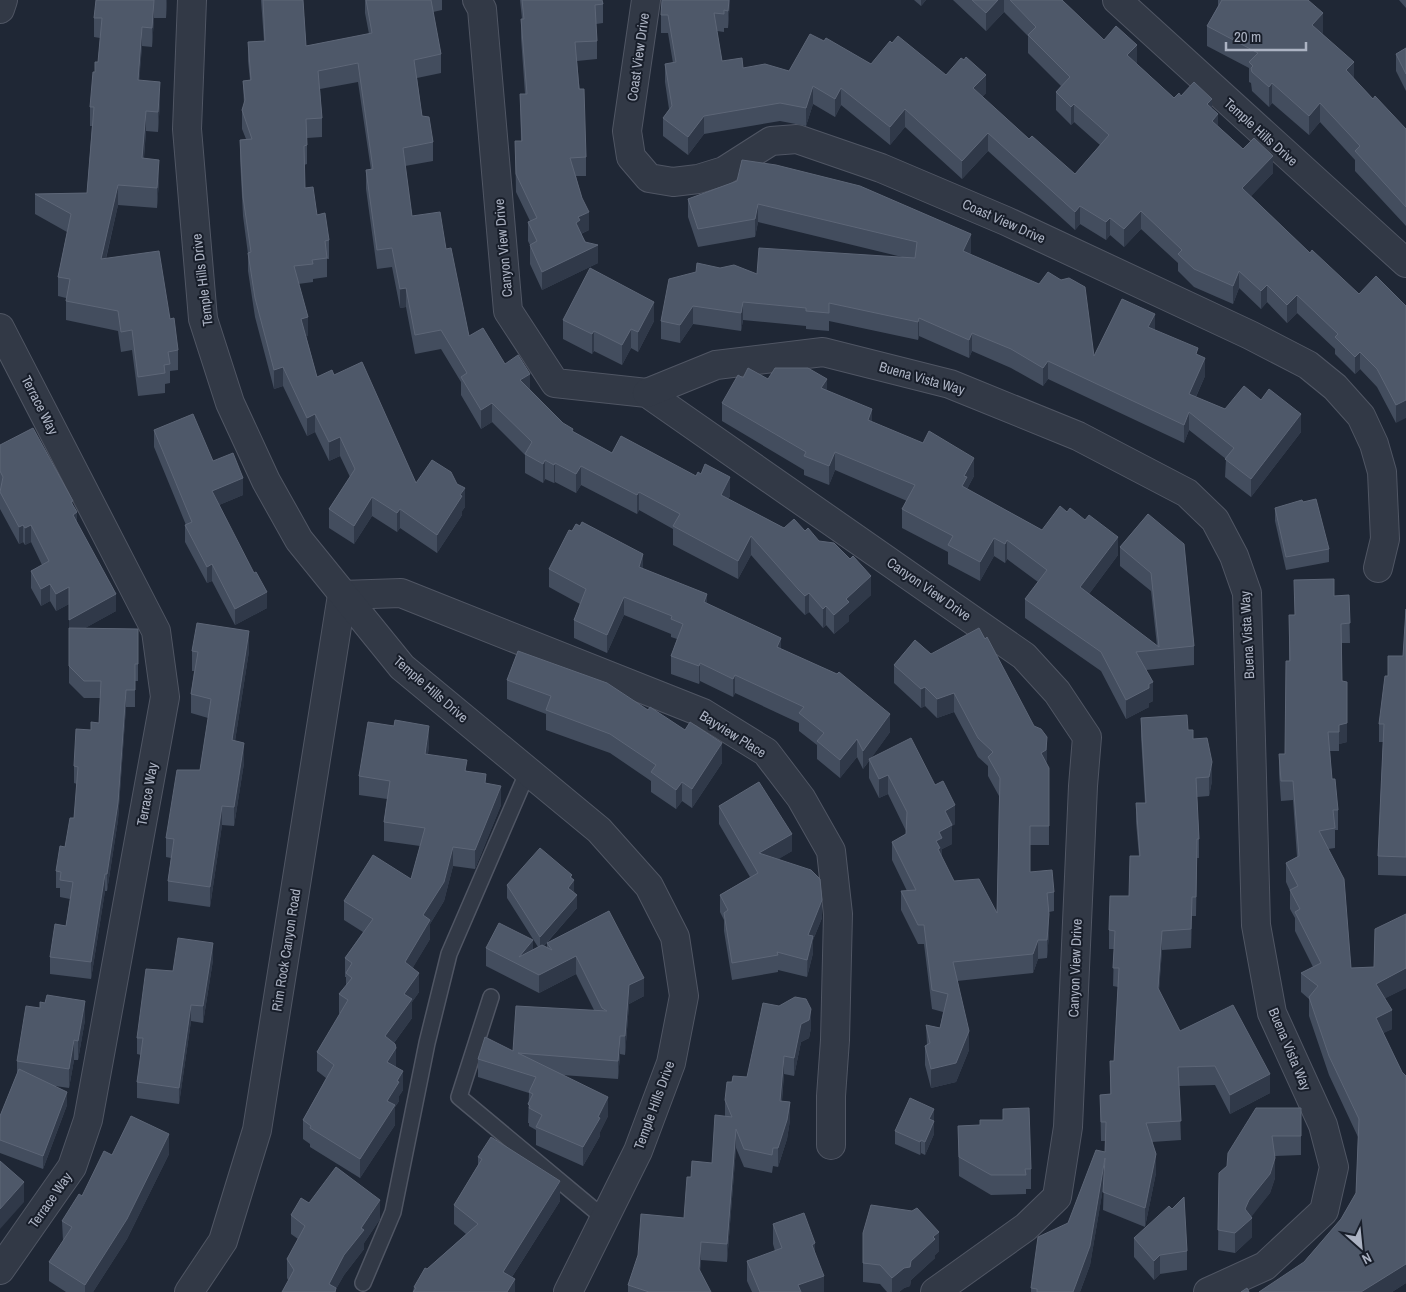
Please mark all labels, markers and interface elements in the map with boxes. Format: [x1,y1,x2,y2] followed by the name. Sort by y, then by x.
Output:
[623,12,653,102] street label: Coast View Drive
[1226,20,1306,52] scale bar
[1234,26,1261,47] text: 20 m
[1220,94,1302,170] street label: Temple Hills Drive
[960,195,1048,247] street label: Coast View Drive
[490,198,516,298] street label: Canyon View Drive
[187,233,217,327] street label: Temple Hills Drive
[877,357,967,399] street label: Buena Vista Way
[17,372,63,438] street label: Terrace Way
[883,553,975,625] street label: Canyon View Drive
[1236,590,1258,679] street label: Buena Vista Way
[390,652,472,726] street label: Temple Hills Drive
[696,706,770,762] street label: Bayview Place
[133,761,161,827] street label: Terrace Way
[267,887,305,1013] street label: Rim Rock Canyon Road
[1064,918,1086,1018] street label: Canyon View Drive
[1265,1005,1316,1093] street label: Buena Vista Way
[630,1058,678,1152] street label: Temple Hills Drive
[24,1168,76,1231] street label: Terrace Way
[1336,1222,1386,1272] north arrow
[1359,1249,1375,1268] text: N

